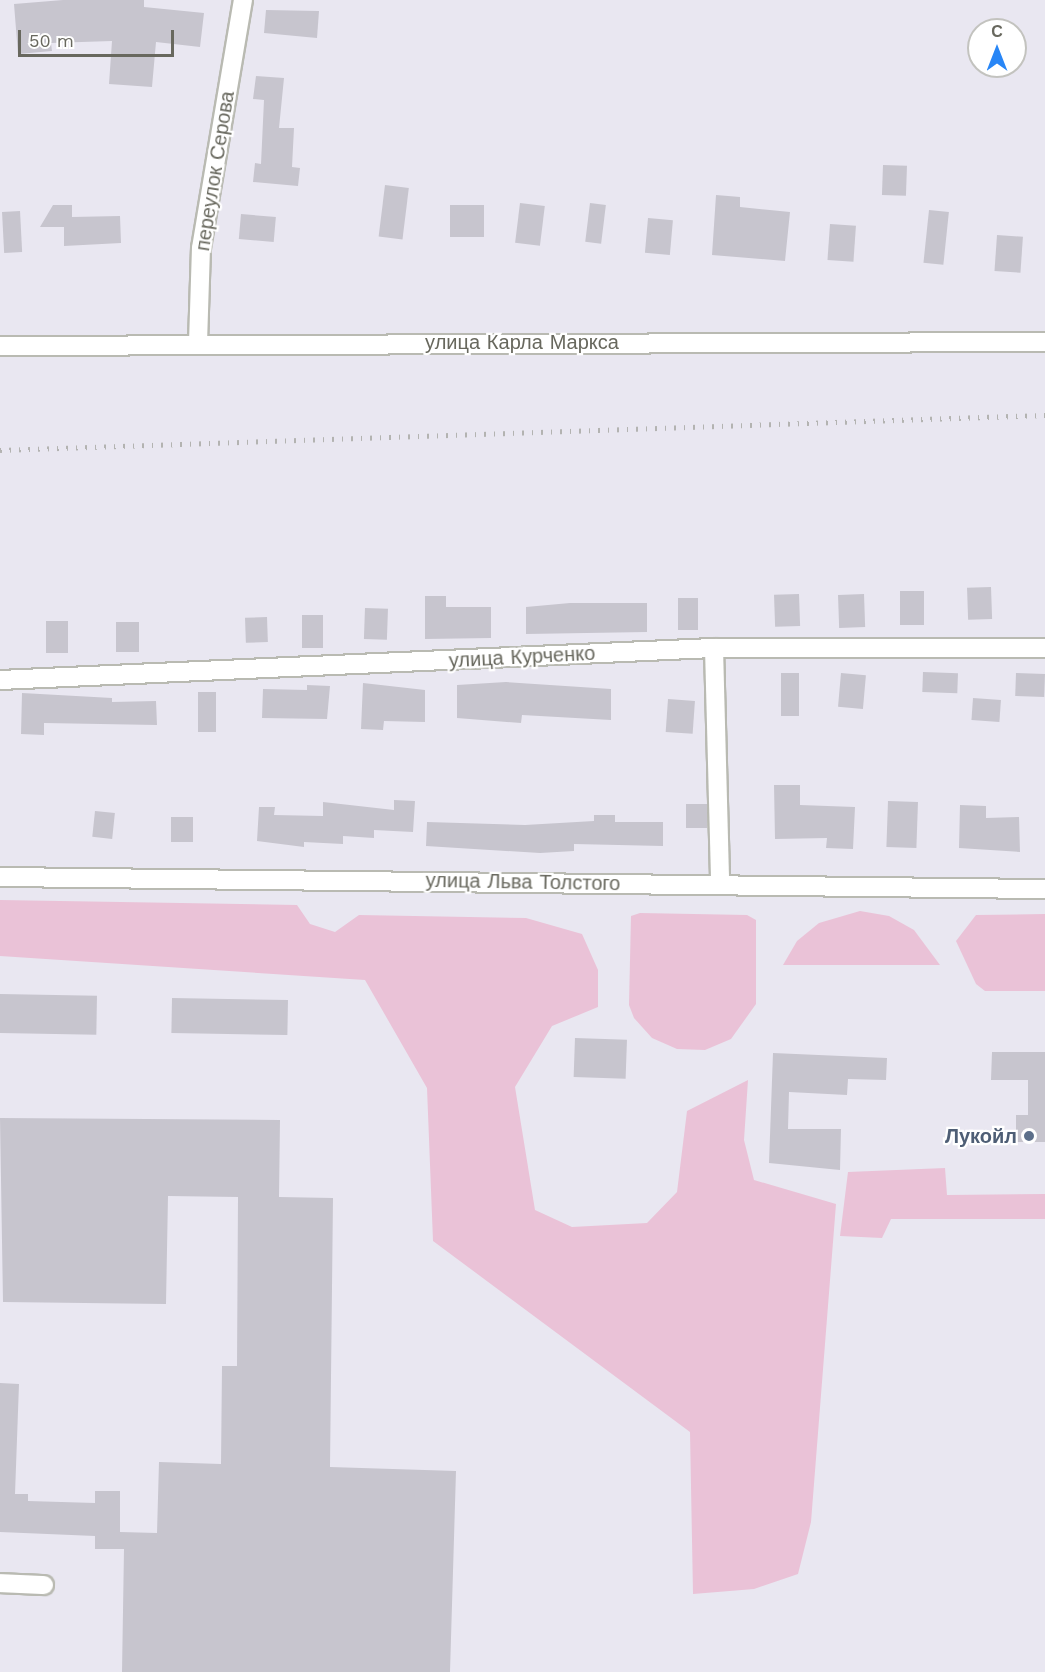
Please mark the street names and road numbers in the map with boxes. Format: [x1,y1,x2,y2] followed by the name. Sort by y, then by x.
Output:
[191,89,239,253] street label: переулок Серова
[425,330,619,354] street label: улица Карла Маркса
[448,641,596,673] street label: улица Курченко
[425,868,621,896] street label: улица Льва Толстого

